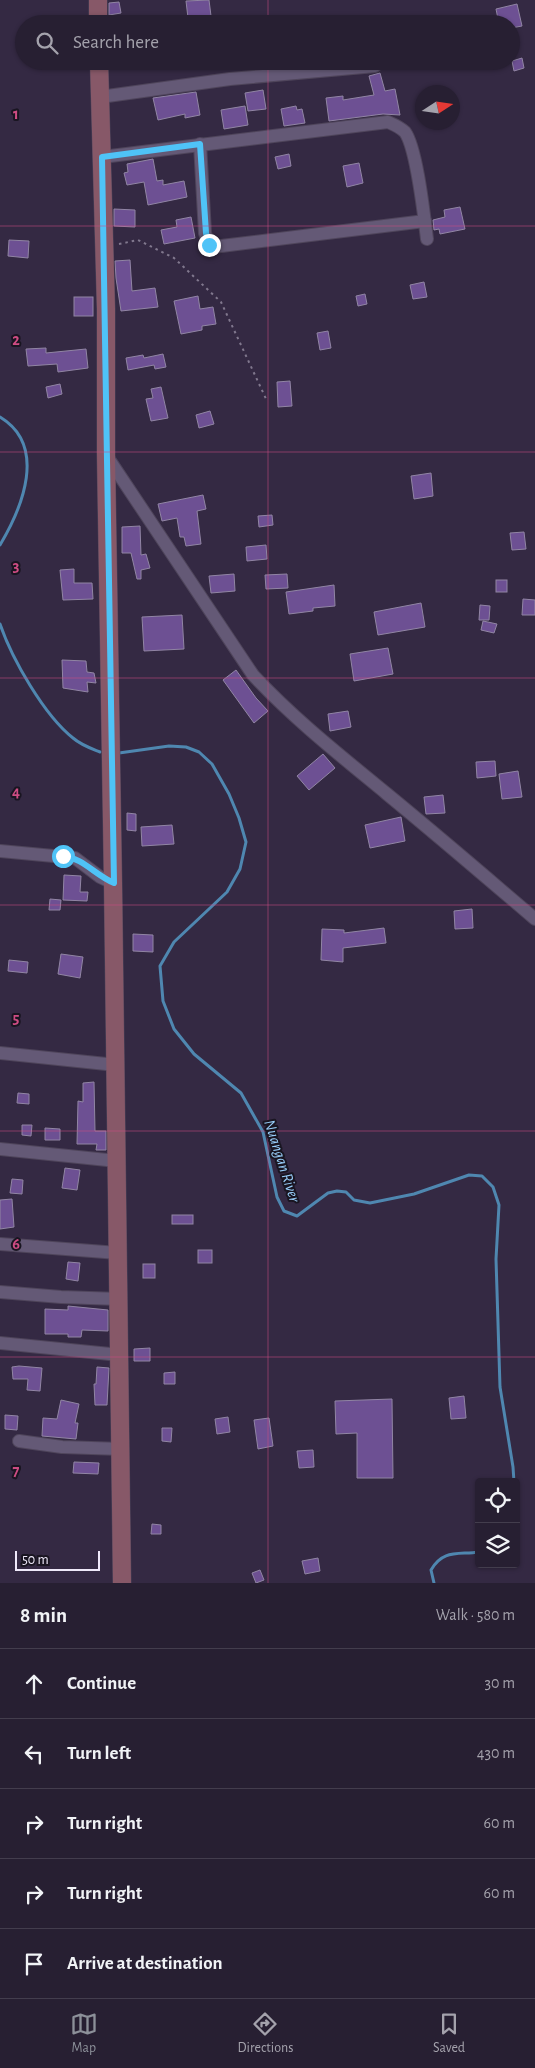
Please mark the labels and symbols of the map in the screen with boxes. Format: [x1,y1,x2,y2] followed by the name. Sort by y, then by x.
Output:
[415,85,460,130] north arrow
[13,106,19,122] text: 1
[198,234,221,257] route end
[12,332,20,348] text: 2
[13,558,20,574] text: 3
[12,784,20,800] text: 4
[52,845,75,868] route start
[13,1010,20,1026] text: 5
[261,1118,303,1205] water label: Nuangan River
[12,1236,20,1252] text: 6
[13,1463,20,1479] text: 7
[15,1548,100,1571] scale bar

